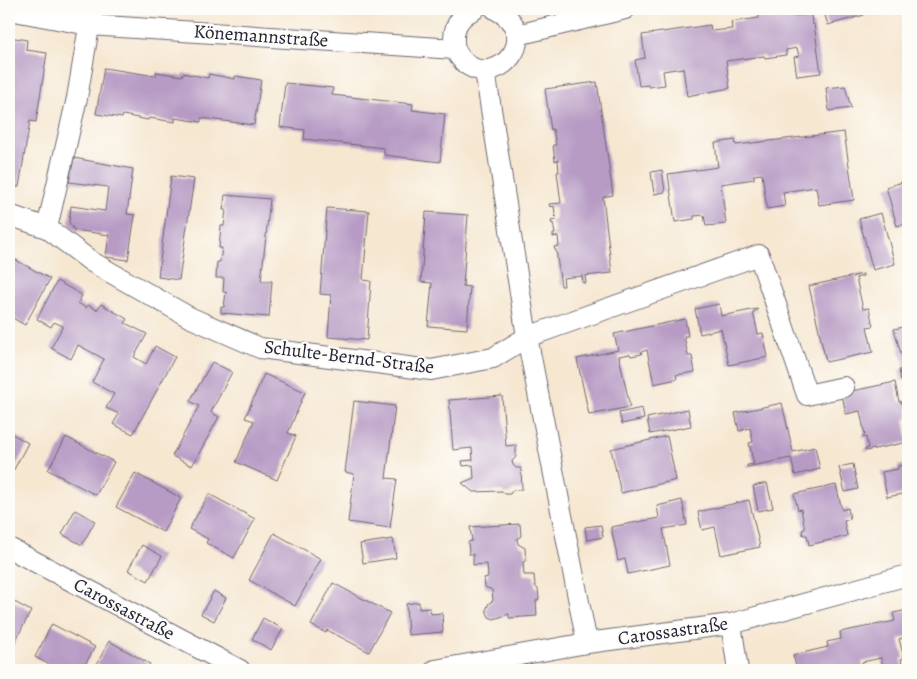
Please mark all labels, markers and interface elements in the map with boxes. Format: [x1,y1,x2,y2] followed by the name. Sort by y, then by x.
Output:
[193,18,329,54] street label: Könemannstraße
[263,334,435,380] street label: Schulte-Bernd-Straße
[69,571,179,647] street label: Carossastraße
[616,610,730,652] street label: Carossastraße

